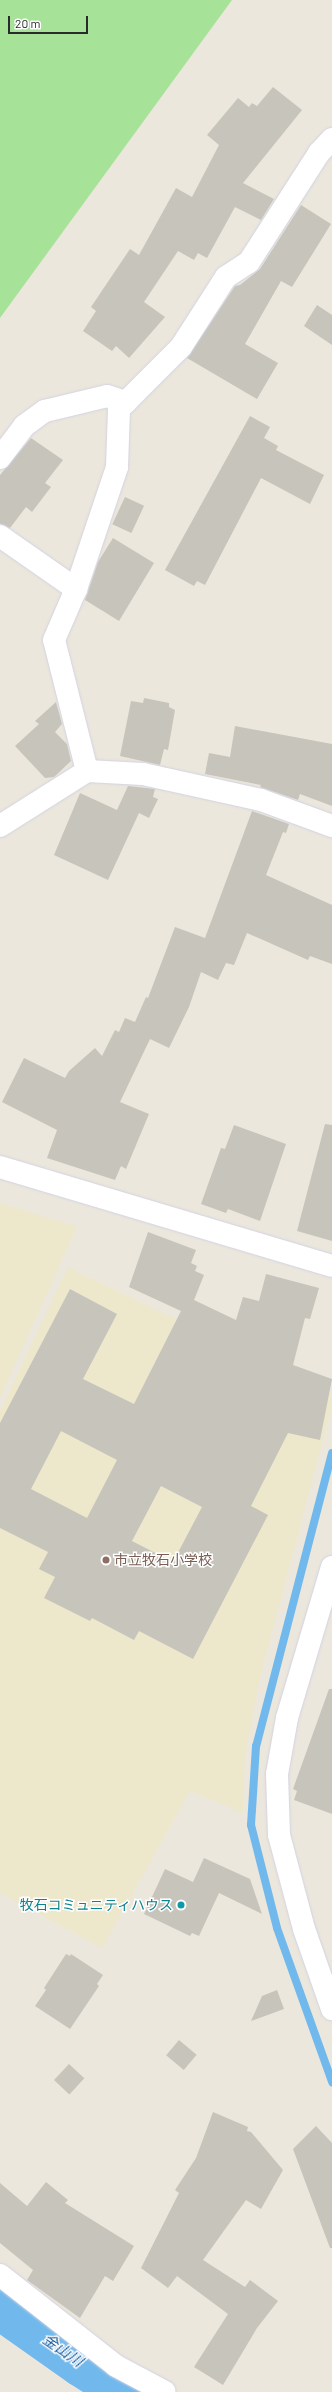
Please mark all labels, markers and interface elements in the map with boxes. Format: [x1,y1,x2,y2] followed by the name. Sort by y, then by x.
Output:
[10,8,90,34] scale bar
[15,16,41,30] text: 20 m
[114,1552,212,1568] place label: 市立牧石小学校
[101,1555,111,1565] marker: 市立牧石小学校
[19,1897,173,1913] place label: 牧石コミュニティハウス
[176,1900,186,1910] marker: 牧石コミュニティハウス
[39,2330,87,2370] water label: 金山川

